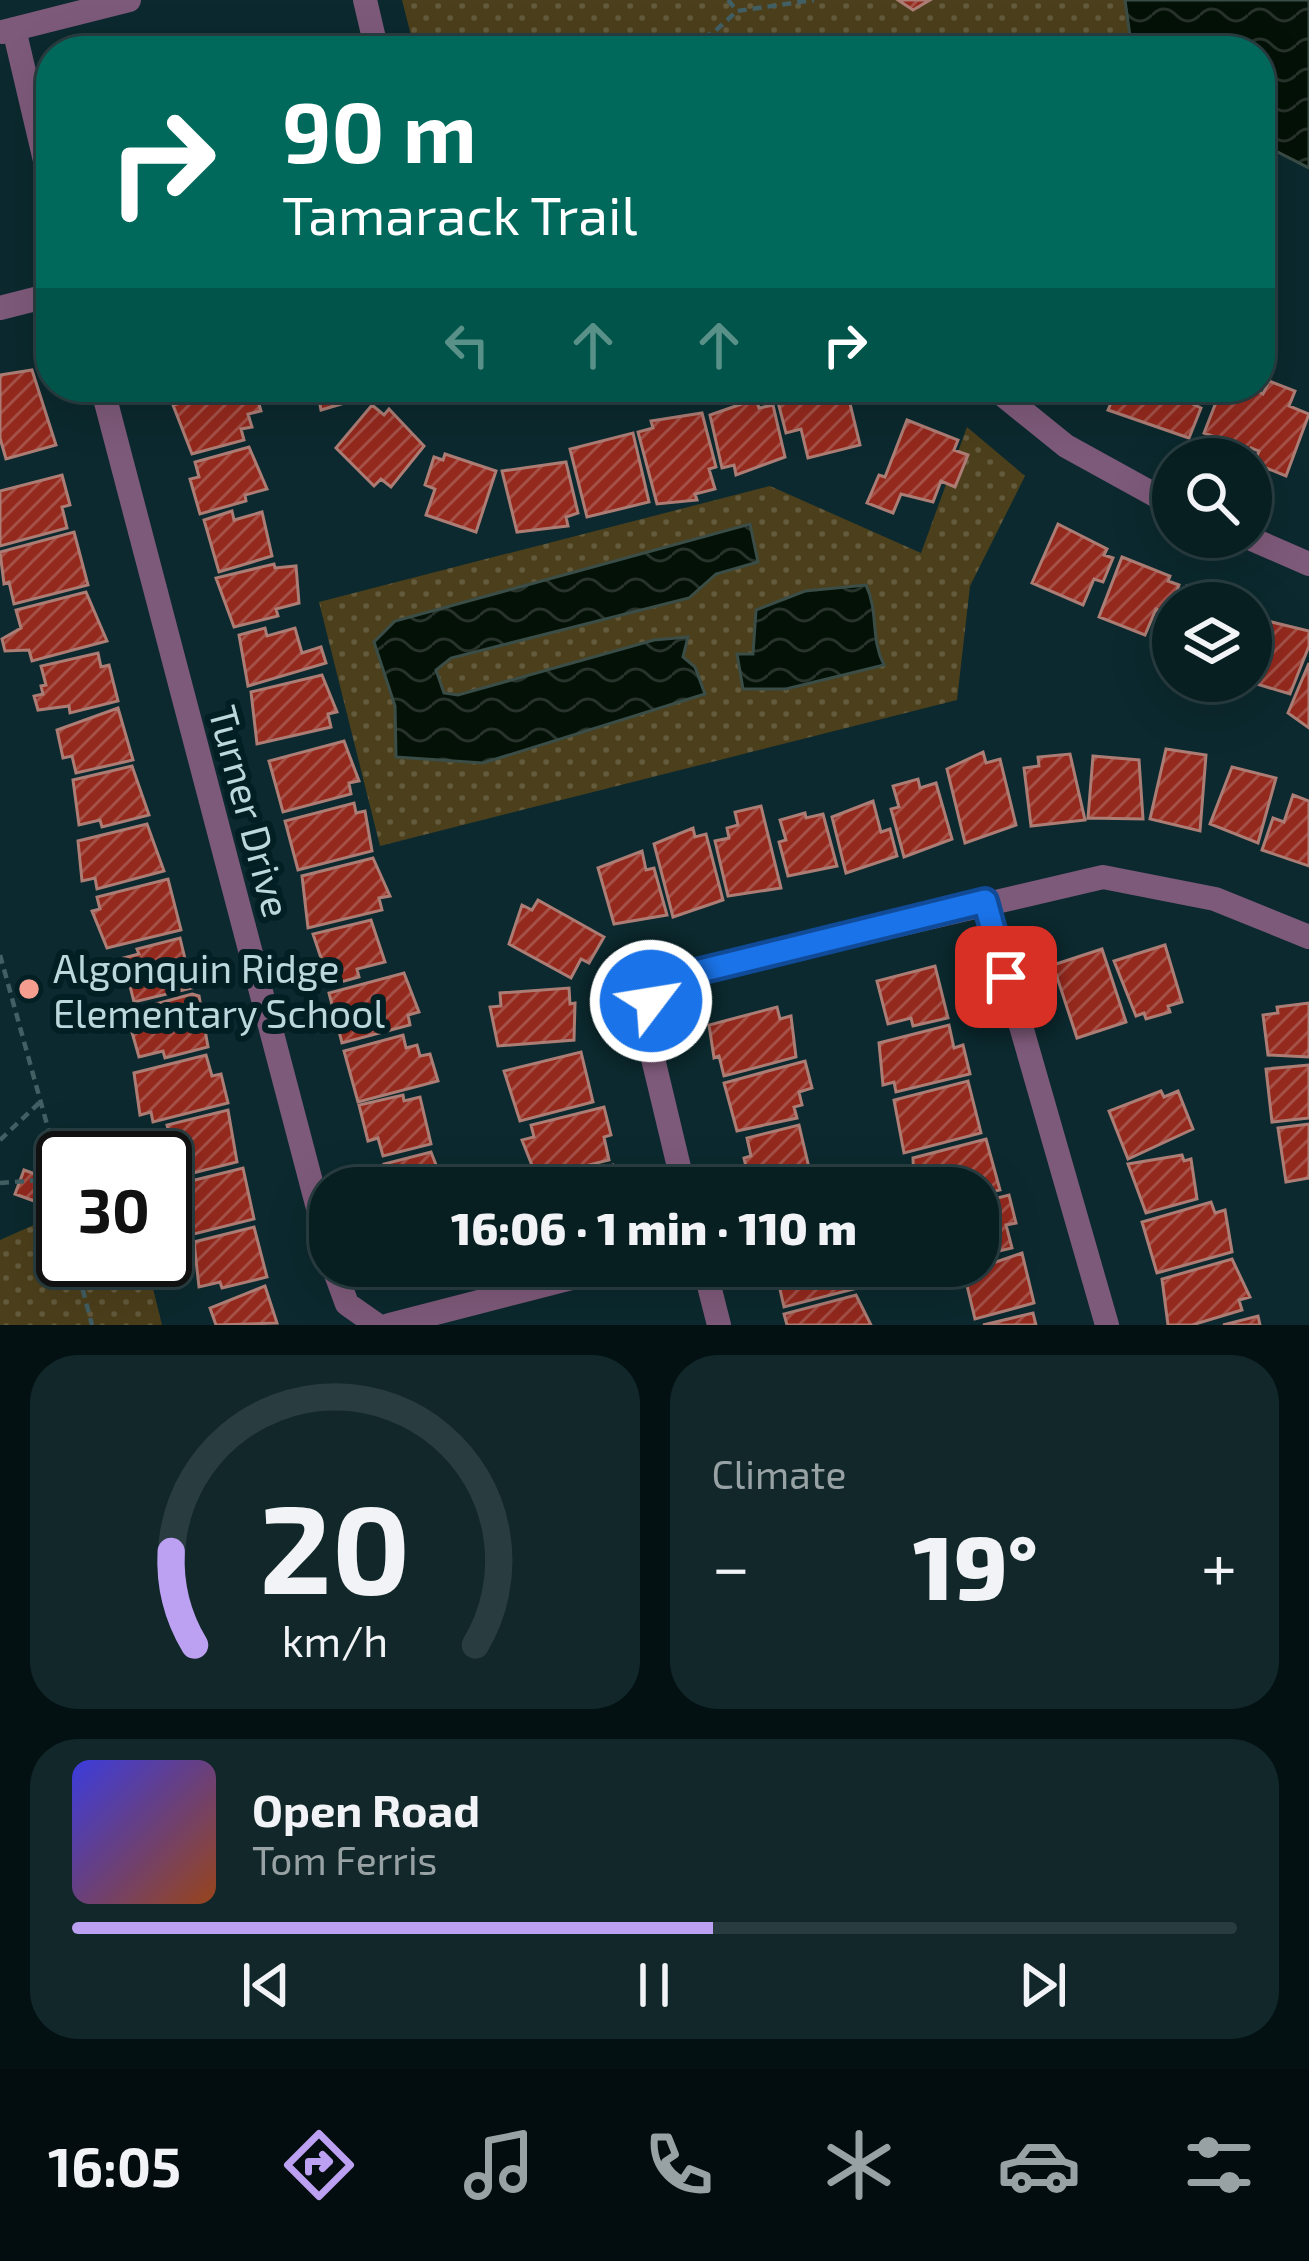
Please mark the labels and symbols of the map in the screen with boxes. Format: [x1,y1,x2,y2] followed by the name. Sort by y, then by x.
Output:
[200,700,302,922] street label: Turner Drive
[955,926,1057,1028] pin
[588,938,714,1064] position arrow
[53,944,385,1036] place label: Algonquin Ridge Elementary School
[16,976,42,1002] marker: Algonquin Ridge Elementary School
[36,1131,192,1287] speed limit sign: 30

